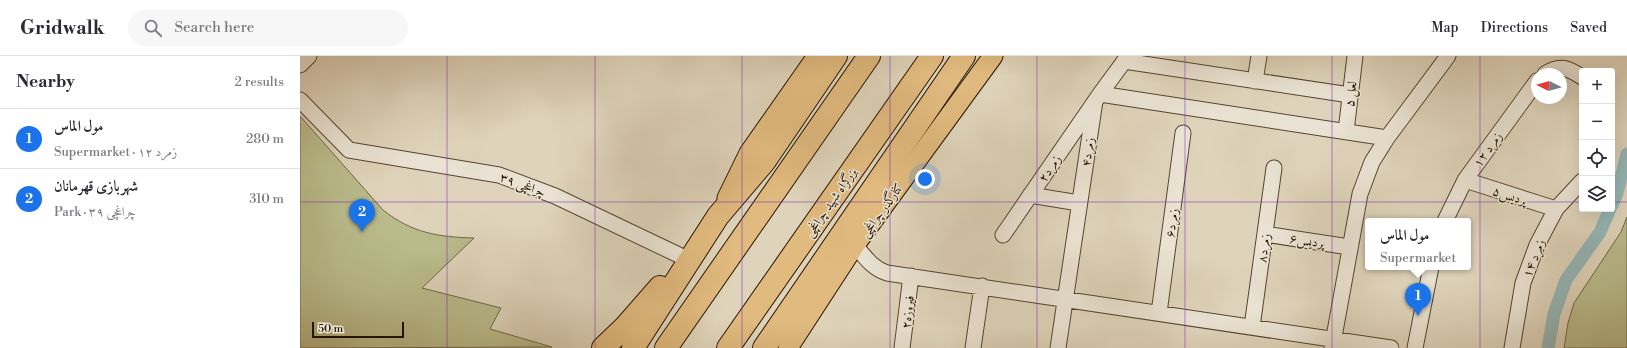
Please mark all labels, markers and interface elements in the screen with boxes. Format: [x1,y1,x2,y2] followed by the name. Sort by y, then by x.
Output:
[128,10,408,46] search box
[20,16,104,40] text: Gridwalk
[142,17,164,39] icon: search
[174,18,254,37] text: Search here
[1431,19,1459,37] text: Map
[1481,19,1548,37] text: Directions
[1570,19,1607,37] text: Saved
[1531,68,1567,104] north arrow
[1579,68,1615,212] map controls
[1579,68,1615,104] button: +
[16,71,75,93] text: Nearby
[235,74,284,90] text: 2 results
[1341,80,1361,108] street label: لعل ۵
[1579,104,1615,140] button: −
[54,117,103,136] text: مول الماس
[1470,129,1507,171] street label: زمرد ۱۲
[26,131,32,147] text: 1
[246,131,284,147] text: 280 m
[1078,137,1099,168] street label: زمرد۴
[1579,140,1615,176] button: locate
[54,144,177,160] text: Supermarket · زمرد ۱۲
[1035,152,1065,186] street label: زمرد۲
[800,164,862,241] street label: بزرگراه شهید چراغچی
[497,169,548,202] street label: چراغچی ۳۹
[915,169,935,189] your location
[1579,176,1615,212] button: layers
[54,177,138,196] text: شهربازی قهرمانان
[855,179,908,241] street label: کنارگذر چراغچی
[1490,183,1530,210] street label: پردیس۵
[25,191,33,207] text: 2
[249,191,284,207] text: 310 m
[349,199,375,232] pin: 2
[54,204,136,220] text: Park · چراغچی ۳۹
[1162,208,1183,239] street label: زمرد۶
[1365,218,1471,270] popup
[1380,226,1429,245] text: مول الماس
[1288,230,1327,253] street label: پردیس۶
[1254,233,1275,264] street label: زمرد۸
[1519,237,1550,280] street label: زمرد ۱۴
[1380,250,1456,266] text: Supermarket
[1405,283,1431,316] pin: 1
[898,294,918,330] street label: فیروزه۲
[312,320,404,339] scale bar
[318,322,343,336] text: 50 m

